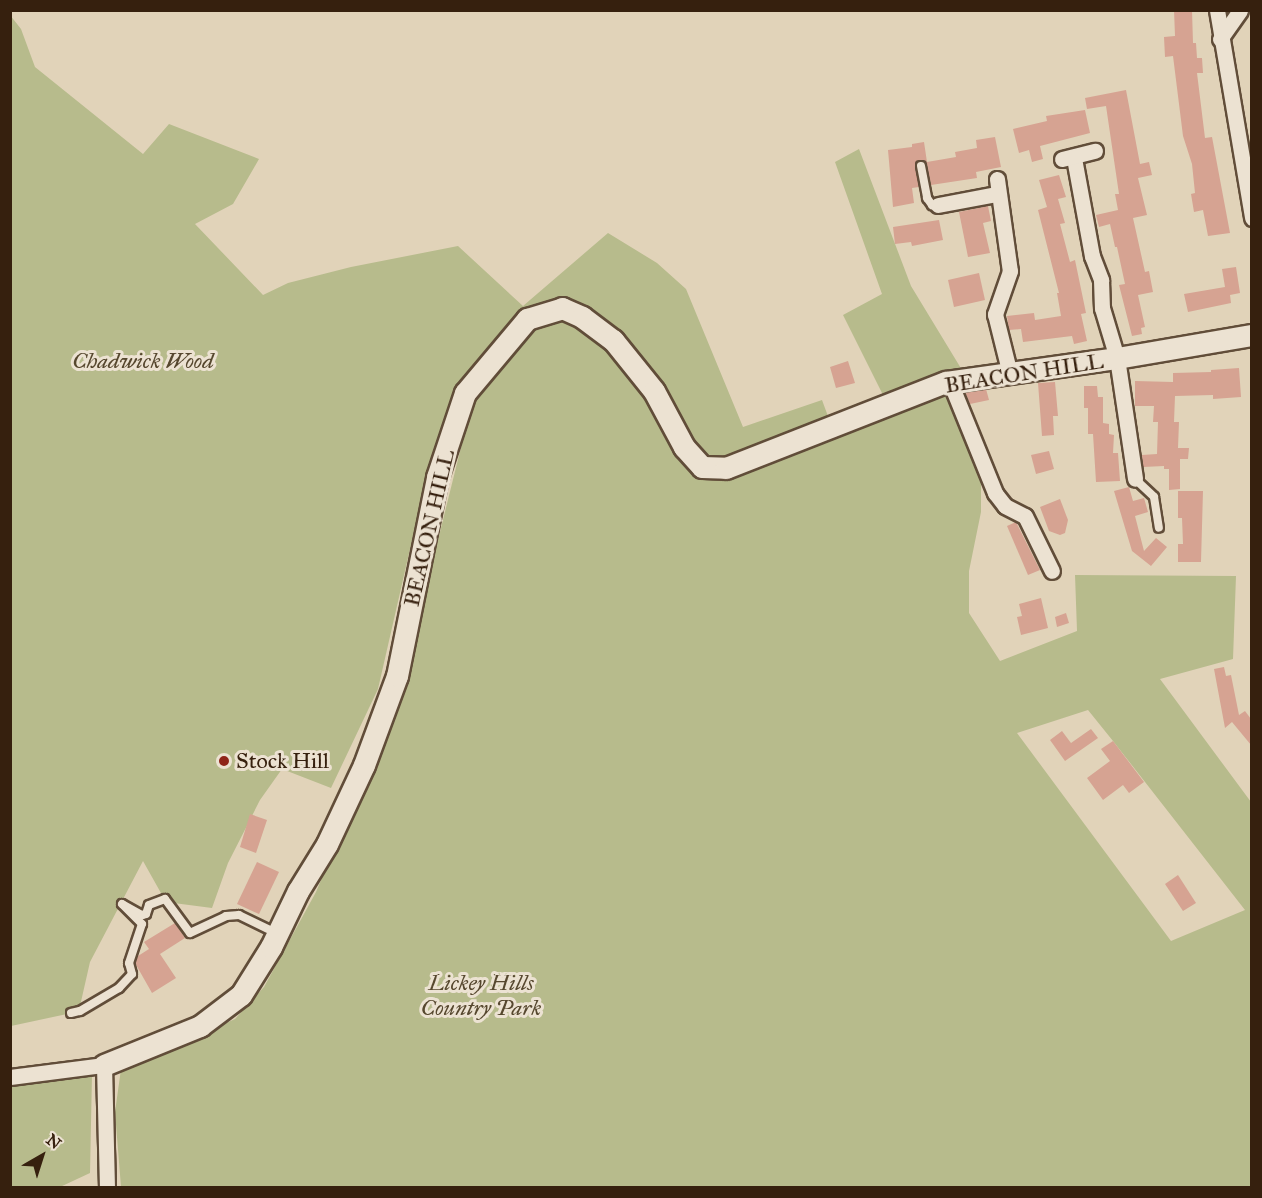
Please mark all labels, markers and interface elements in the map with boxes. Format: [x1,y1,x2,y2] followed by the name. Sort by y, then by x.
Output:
[943,347,1105,399] street label: BEACON HILL
[72,348,214,374] park label: Chadwick Wood
[398,447,460,609] street label: BEACON HILL
[236,748,329,774] place label: Stock Hill
[217,754,231,768] marker: Stock Hill
[421,969,541,1020] park label: Lickey Hills Country Park
[12,1126,72,1186] north arrow
[42,1130,65,1153] text: N

